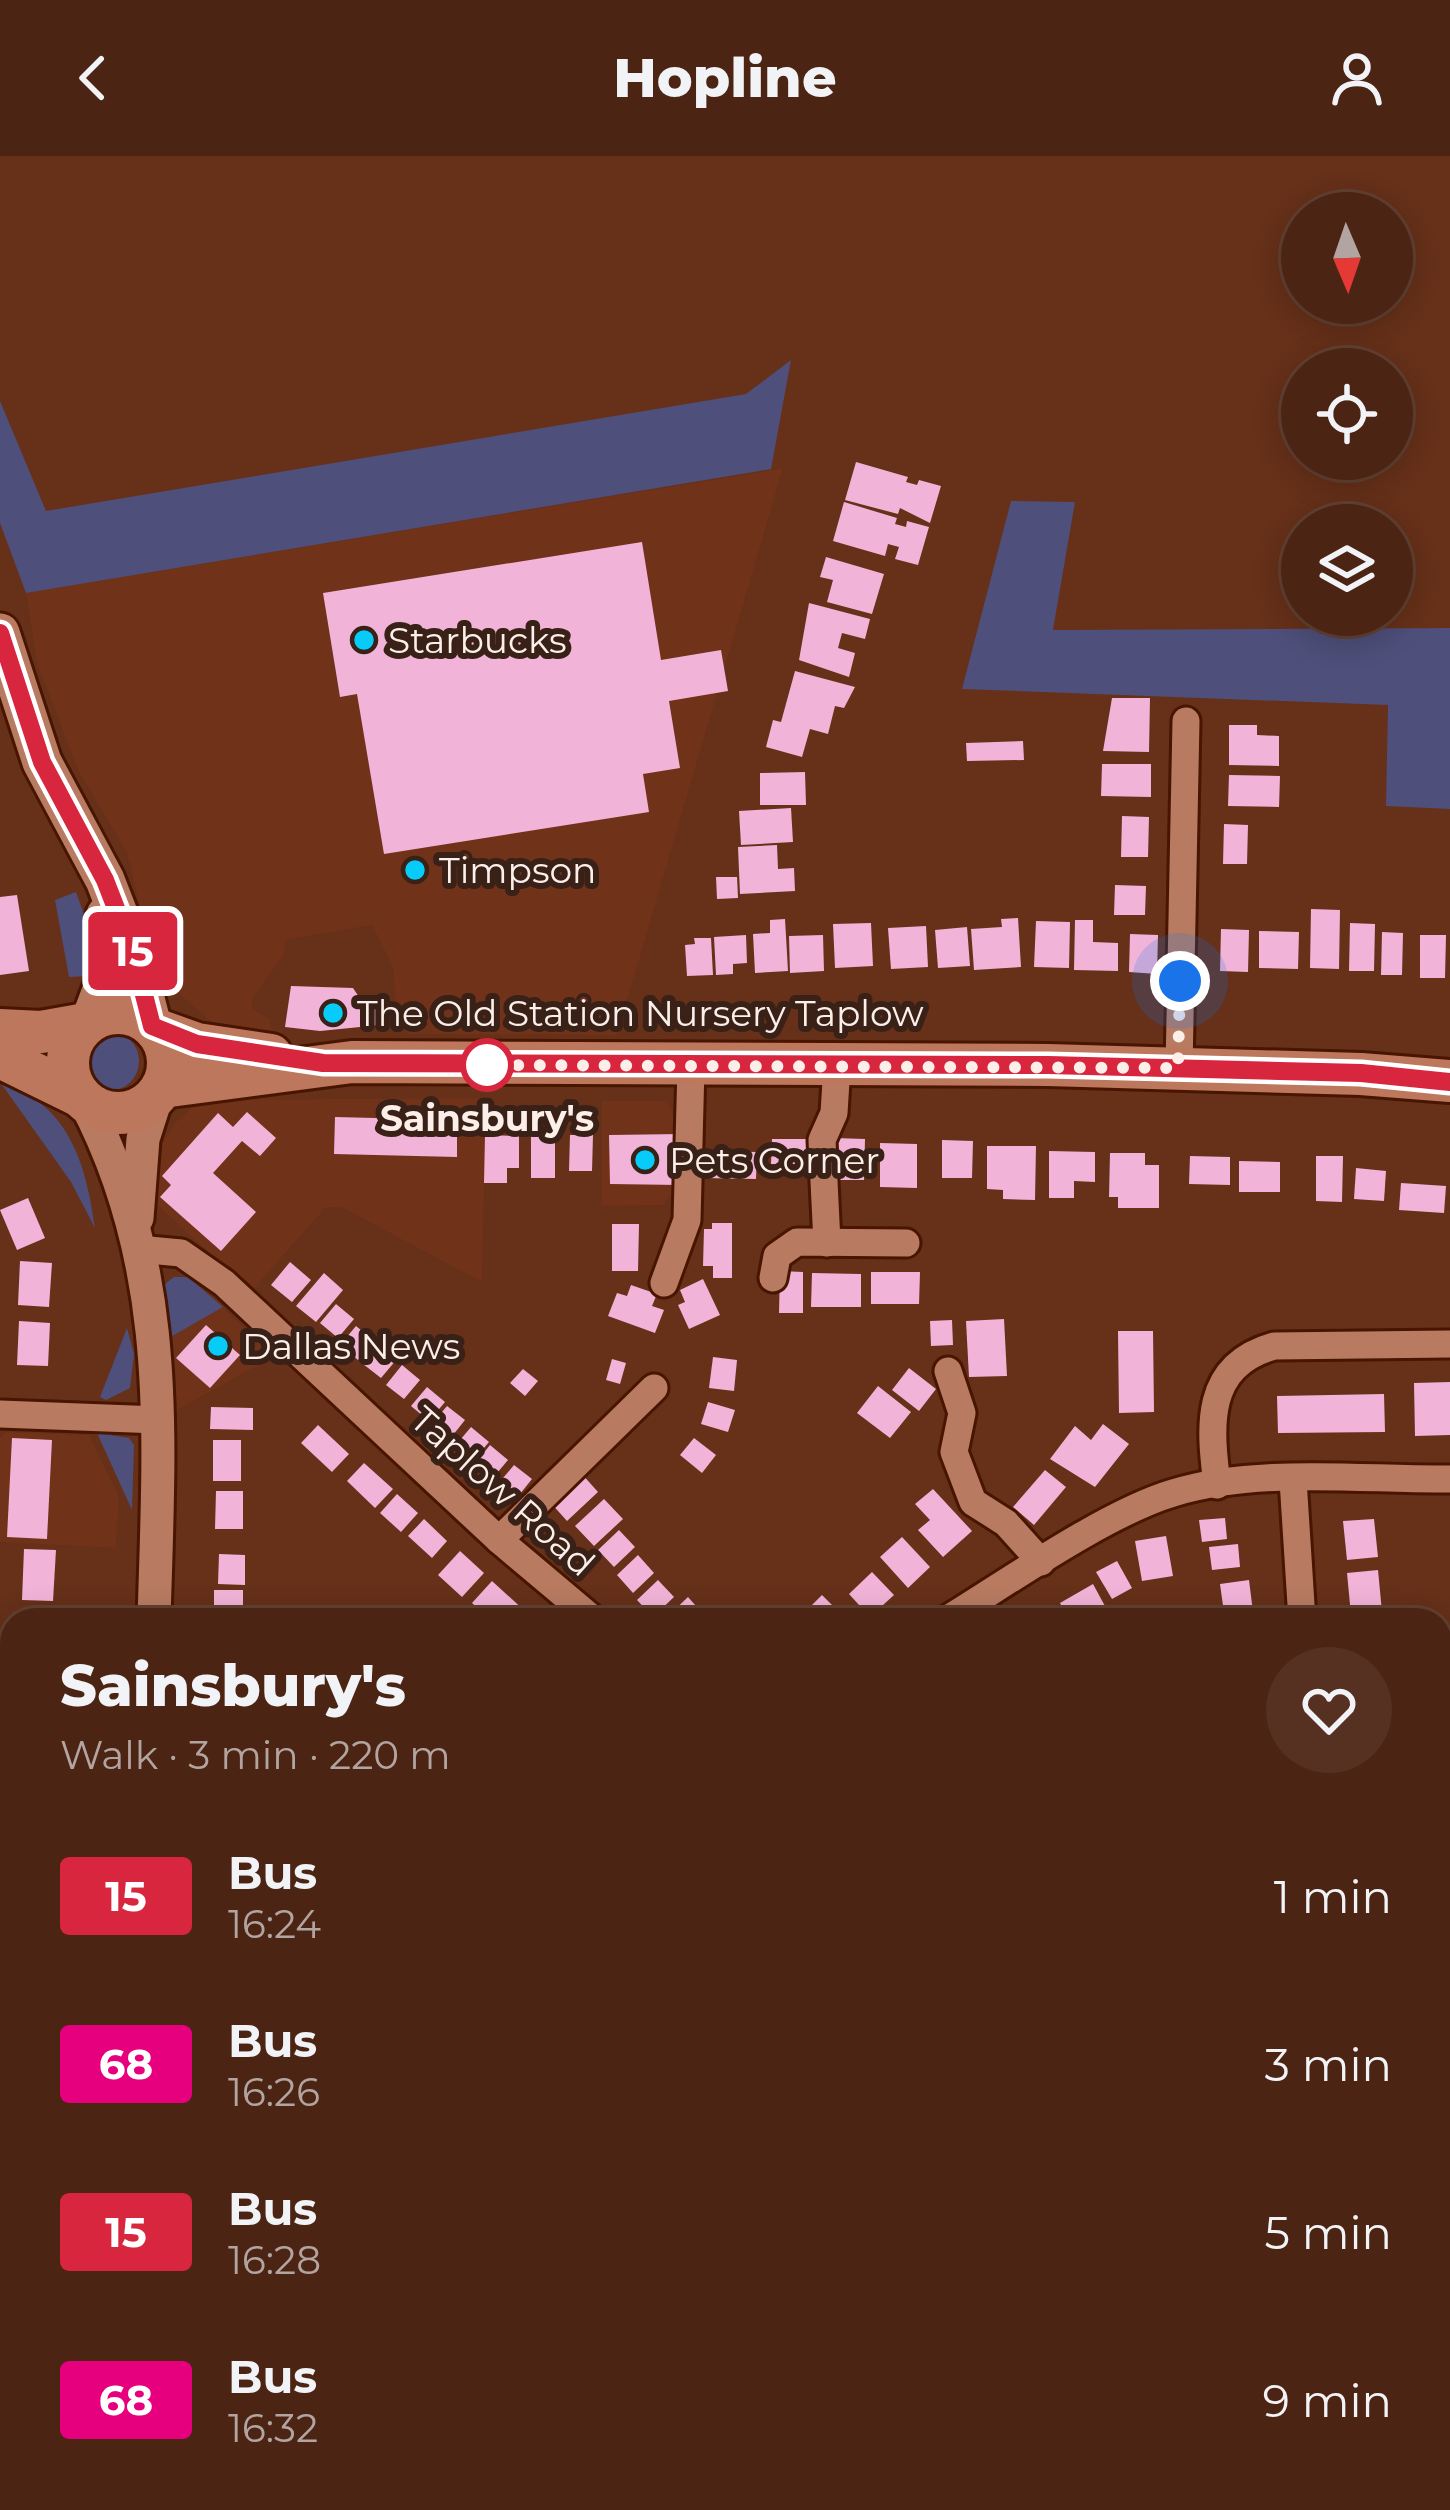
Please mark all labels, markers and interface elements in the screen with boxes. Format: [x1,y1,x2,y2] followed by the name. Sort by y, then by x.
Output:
[60,45,126,111] icon: back
[613,45,837,111] text: Hopline
[1324,45,1390,111] icon: person
[1281,192,1413,324] north arrow
[1281,192,1413,636] map controls
[1281,348,1413,480] button: locate
[1281,504,1413,636] button: layers
[388,618,567,662] place label: Starbucks
[351,627,377,653] marker: Starbucks
[439,848,596,892] place label: Timpson
[402,857,428,883] marker: Timpson
[79,912,187,990] line badge: 15
[112,925,154,977] text: 15
[1150,951,1210,1011] your location
[357,991,924,1035] place label: The Old Station Nursery Taplow
[320,1000,346,1026] marker: The Old Station Nursery Taplow
[462,1040,512,1090] marker: Sainsbury's
[380,1096,594,1140] place label: Sainsbury's
[669,1138,880,1182] place label: Pets Corner
[632,1147,658,1173] marker: Pets Corner
[242,1324,460,1368] place label: Dallas News
[205,1333,231,1359] marker: Dallas News
[402,1397,604,1585] street label: Taplow Road
[1266,1647,1392,1773] button: heart
[60,1651,406,1720] text: Sainsbury's
[60,1731,451,1779] text: Walk · 3 min · 220 m
[228,1845,317,1900] text: Bus
[1274,1869,1392,1924] text: 1 min
[105,1870,147,1922] text: 15
[228,1900,321,1948] text: 16:24
[228,2013,317,2068] text: Bus
[1265,2037,1392,2092] text: 3 min
[99,2038,153,2090] text: 68
[228,2068,320,2116] text: 16:26
[228,2181,317,2236] text: Bus
[1264,2205,1392,2260] text: 5 min
[105,2206,147,2258] text: 15
[228,2236,321,2284] text: 16:28
[228,2349,317,2404] text: Bus
[1263,2373,1392,2428] text: 9 min
[99,2374,153,2426] text: 68
[228,2404,318,2452] text: 16:32

